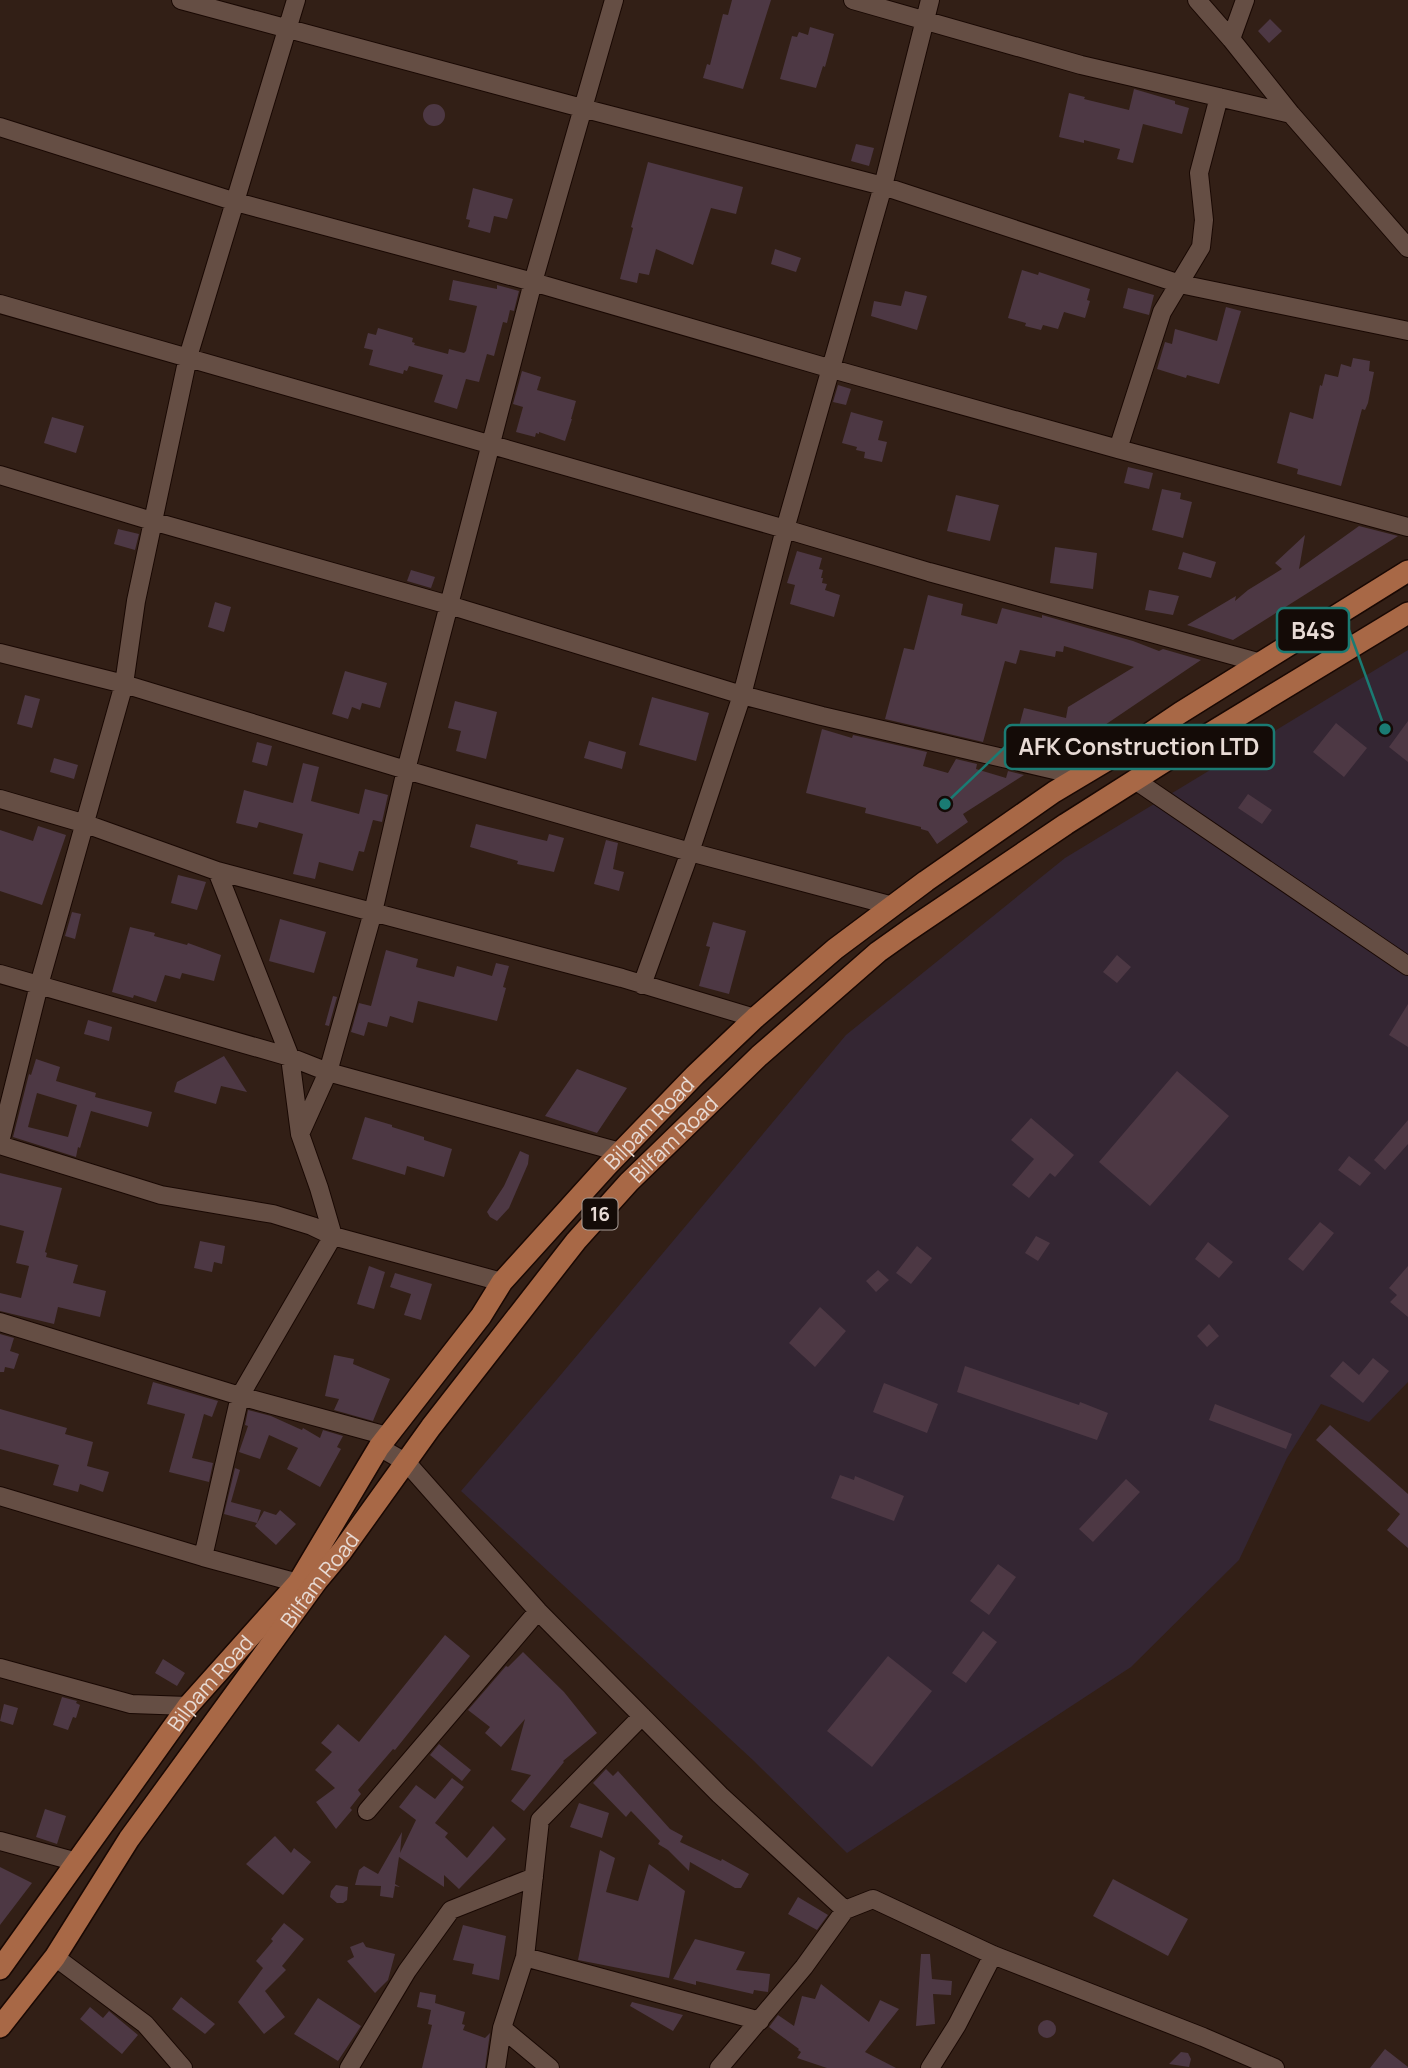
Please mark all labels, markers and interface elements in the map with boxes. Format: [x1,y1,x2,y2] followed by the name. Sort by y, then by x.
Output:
[1277,608,1349,652] callout: B4S
[1291,614,1335,646] text: B4S
[1005,725,1274,769] callout: AFK Construction LTD
[1019,730,1259,762] text: AFK Construction LTD
[597,1071,700,1175] street label: Bilpam Road
[623,1090,724,1189] street label: Bilfam Road
[582,1198,618,1230] road number: 16
[274,1527,365,1633] street label: Bilfam Road
[161,1629,259,1737] street label: Bilpam Road

